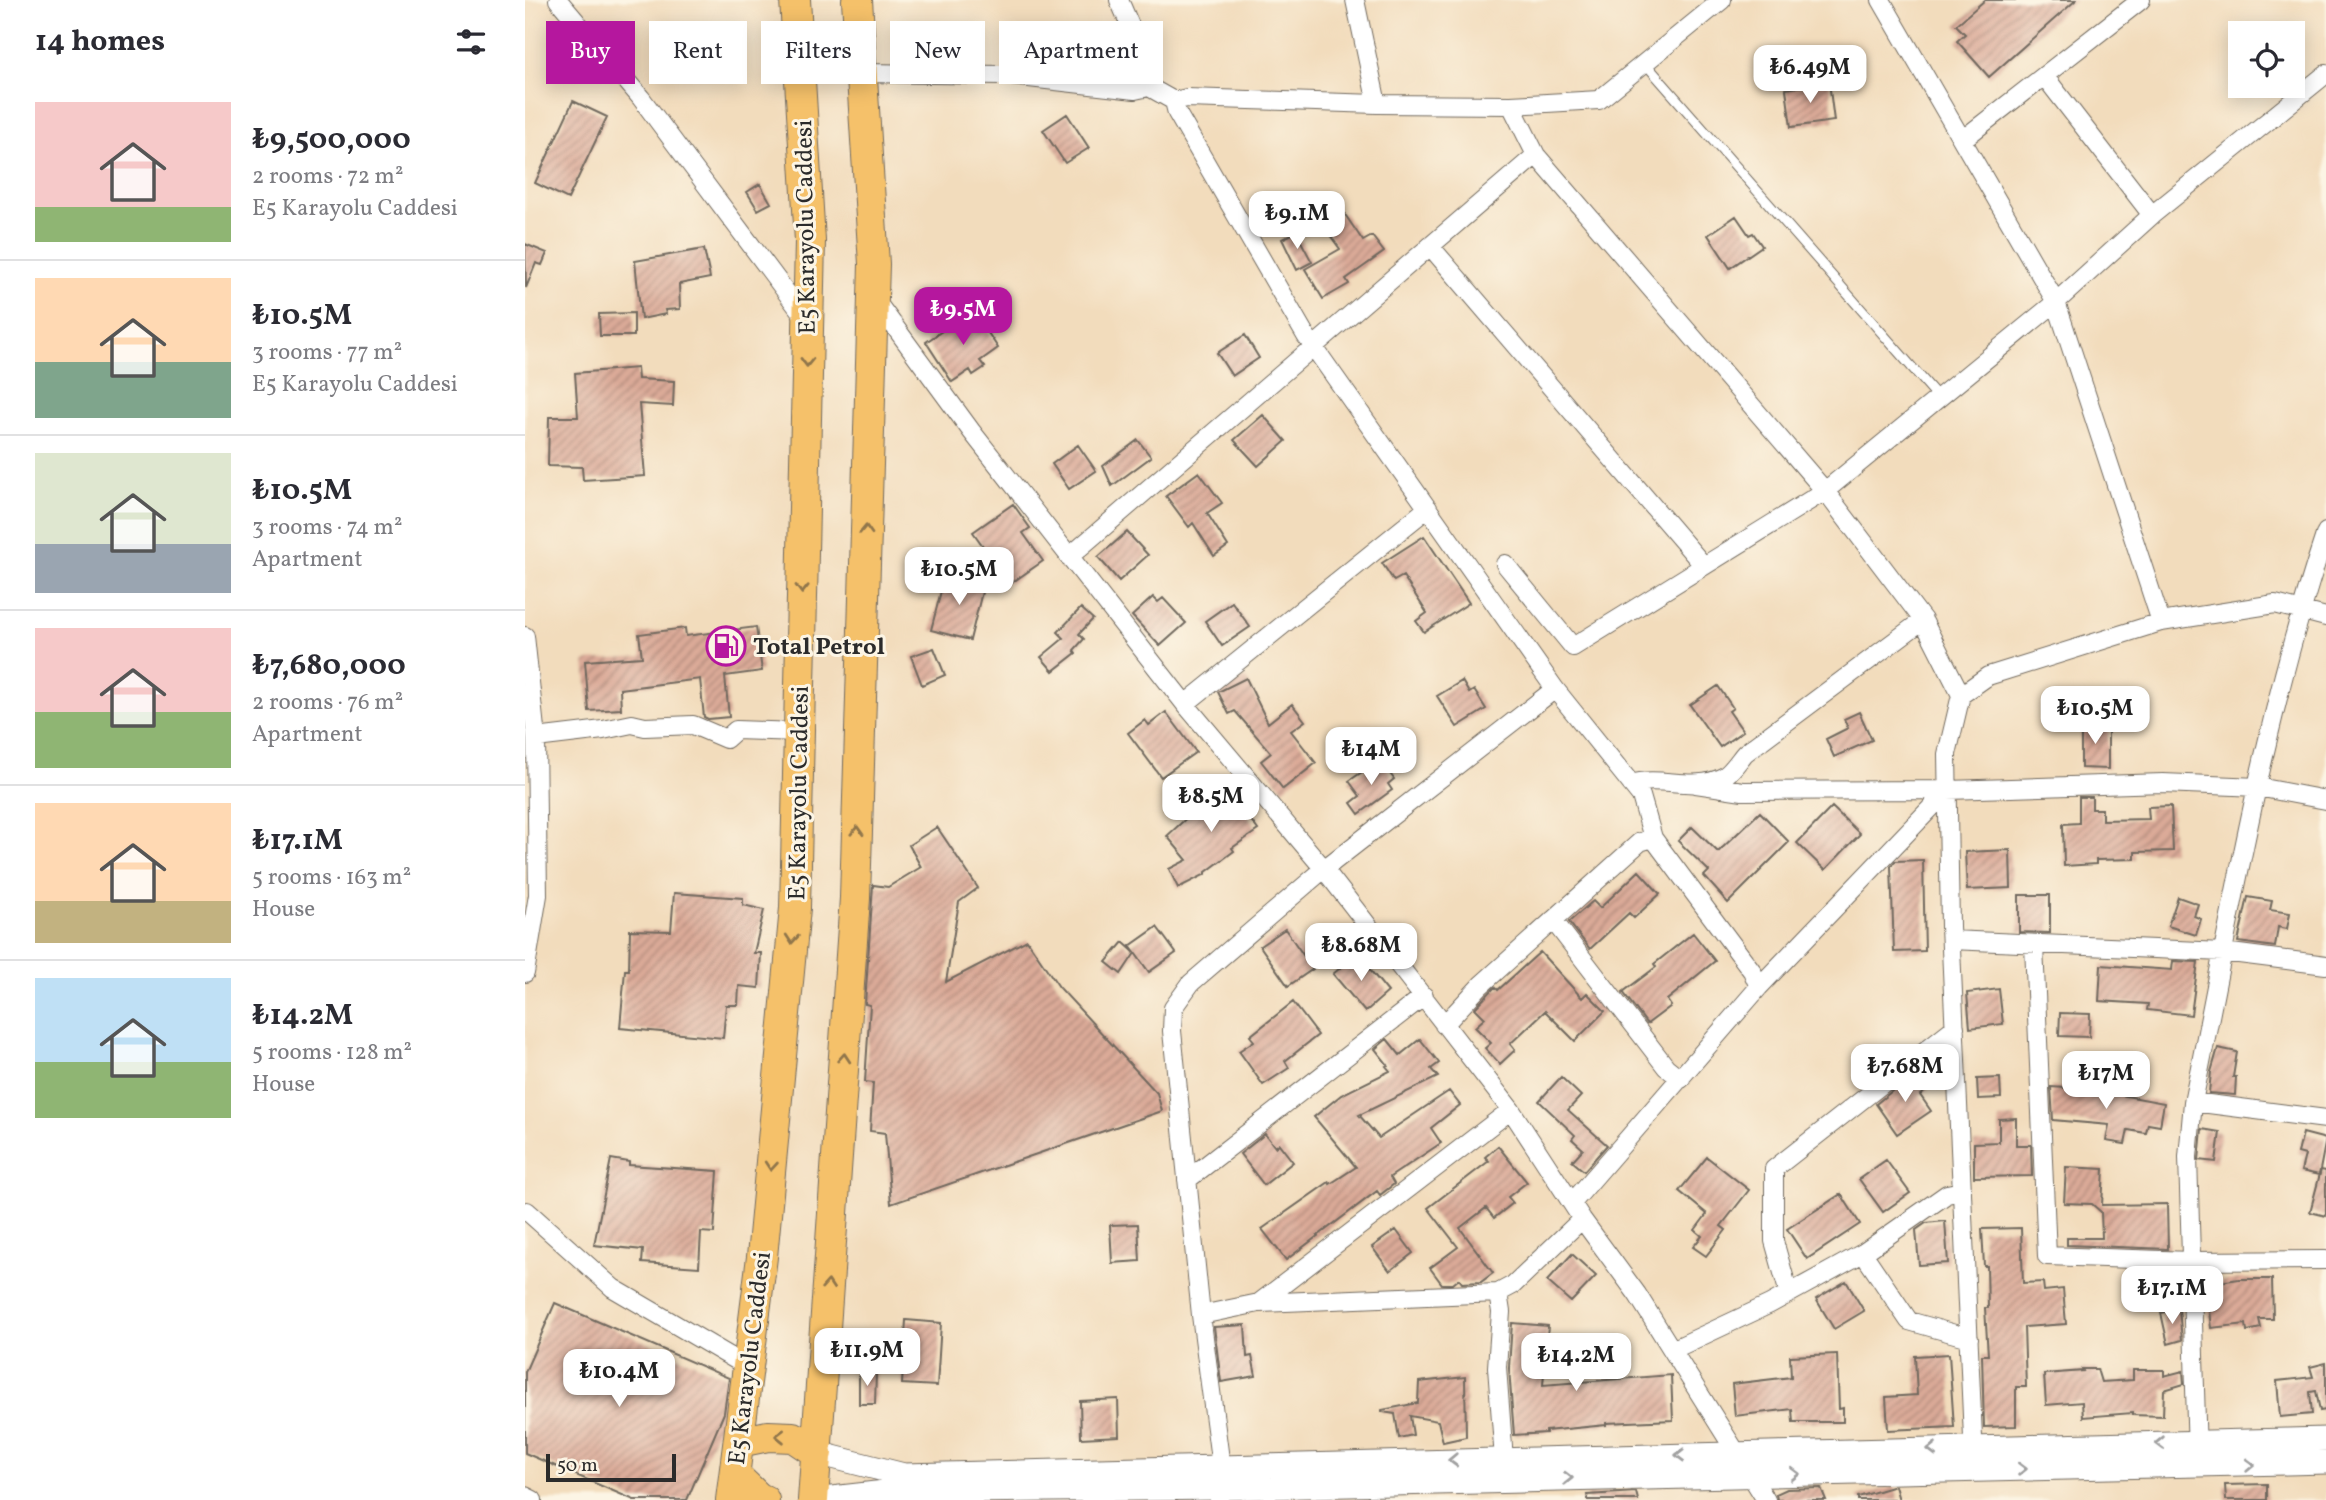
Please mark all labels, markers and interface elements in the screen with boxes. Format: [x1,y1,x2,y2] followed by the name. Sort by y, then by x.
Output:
[35,21,165,63] text: 14 homes
[546,21,635,84] chip: Buy
[649,21,747,84] chip: Rent
[761,21,876,84] chip: Filters
[890,21,985,84] chip: New
[999,21,1163,84] chip: Apartment
[2228,21,2305,98] map controls
[2228,21,2305,98] button: locate
[452,23,490,61] icon: filters
[1753,46,1867,105] pin: ₺6.49M
[1769,52,1851,84] text: ₺6.49M
[252,119,411,161] text: ₺9,500,000
[788,119,826,335] street label: E5 Karayolu Caddesi
[91,130,175,214] icon: home
[252,161,403,193] text: 2 rooms · 72 m²
[1248,191,1346,251] pin: ₺9.1M
[252,193,458,225] text: E5 Karayolu Caddesi
[1265,198,1329,230] text: ₺9.1M
[914,288,1012,347] pin: ₺9.5M
[930,294,996,326] text: ₺9.5M
[252,295,352,337] text: ₺10.5M
[91,306,175,390] icon: home
[252,337,402,369] text: 3 rooms · 77 m²
[799,357,815,368] one-way arrow
[252,369,458,401] text: E5 Karayolu Caddesi
[252,470,352,512] text: ₺10.5M
[91,481,175,565] icon: home
[252,512,402,544] text: 3 rooms · 74 m²
[859,525,874,536] one-way arrow
[252,544,363,576] text: Apartment
[902,548,1016,607] pin: ₺10.5M
[921,554,997,586] text: ₺10.5M
[794,584,810,595] one-way arrow
[705,625,747,667] fuel station icon: Total Petrol
[753,631,885,665] place label: Total Petrol
[252,645,406,687] text: ₺7,680,000
[91,656,175,740] icon: home
[781,685,819,901] street label: E5 Karayolu Caddesi
[2038,686,2152,746] pin: ₺10.5M
[252,687,403,719] text: 2 rooms · 76 m²
[2057,693,2133,725] text: ₺10.5M
[252,719,363,751] text: Apartment
[1330,728,1412,787] pin: ₺14M
[1341,734,1401,766] text: ₺14M
[1162,774,1260,834] pin: ₺8.5M
[1178,781,1244,813] text: ₺8.5M
[252,820,343,862] text: ₺17.1M
[849,825,865,836] one-way arrow
[91,831,175,915] icon: home
[252,862,411,894] text: 5 rooms · 163 m²
[252,894,315,926] text: House
[1304,923,1418,983] pin: ₺8.68M
[1321,930,1401,962] text: ₺8.68M
[785,933,800,945] one-way arrow
[252,995,353,1037] text: ₺14.2M
[91,1006,175,1090] icon: home
[252,1037,412,1069] text: 5 rooms · 128 m²
[1848,1044,1962,1104] pin: ₺7.68M
[1867,1051,1943,1083] text: ₺7.68M
[836,1052,851,1063] one-way arrow
[2065,1052,2147,1111] pin: ₺17M
[2078,1058,2134,1090] text: ₺17M
[252,1069,315,1101] text: House
[764,1160,779,1171] one-way arrow
[721,1250,781,1467] street label: E5 Karayolu Caddesi
[2115,1266,2229,1326] pin: ₺17.1M
[2137,1273,2207,1305] text: ₺17.1M
[821,1279,836,1290] one-way arrow
[810,1328,924,1388] pin: ₺11.9M
[1519,1334,1633,1393] pin: ₺14.2M
[830,1335,904,1367] text: ₺11.9M
[1537,1340,1615,1372] text: ₺14.2M
[562,1350,676,1409] pin: ₺10.4M
[579,1356,659,1388] text: ₺10.4M
[775,1429,786,1444] one-way arrow
[2154,1435,2165,1451] one-way arrow
[1927,1441,1938,1456] one-way arrow
[1675,1447,1685,1463] one-way arrow
[546,1451,675,1483] scale bar
[557,1453,598,1479] text: 50 m
[1447,1453,1458,1468] one-way arrow
[2245,1457,2256,1472] one-way arrow
[2017,1462,2028,1477] one-way arrow
[1790,1466,1801,1482] one-way arrow
[1562,1471,1573,1486] one-way arrow

